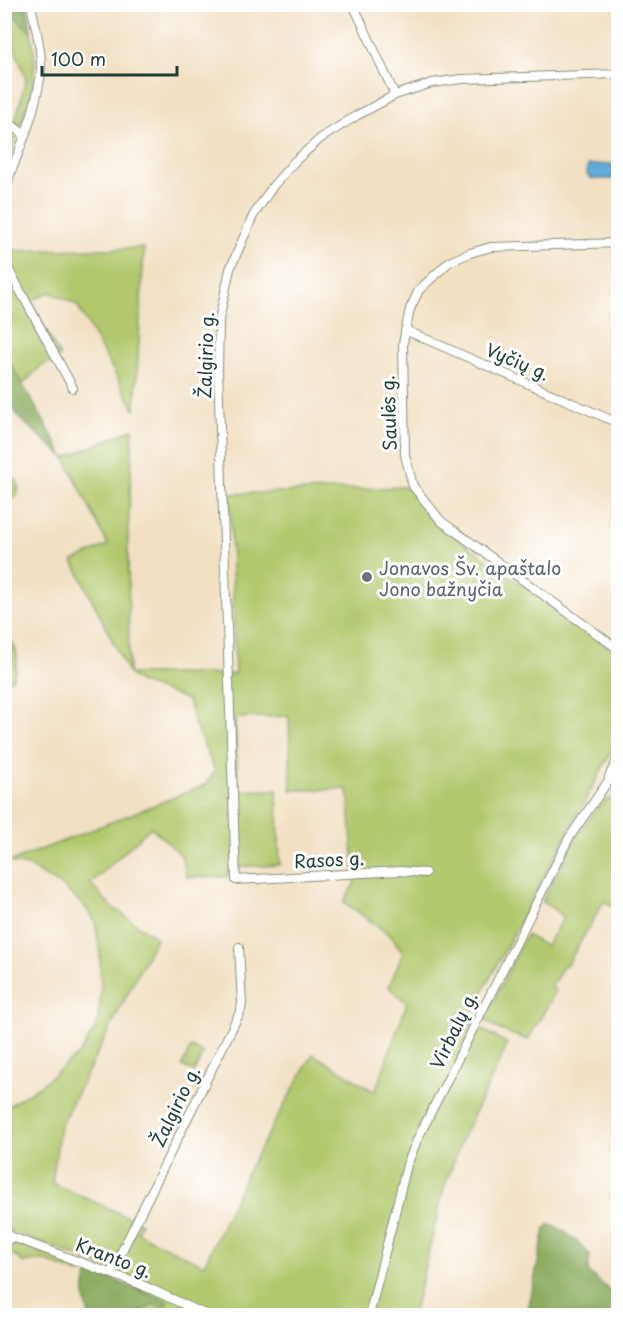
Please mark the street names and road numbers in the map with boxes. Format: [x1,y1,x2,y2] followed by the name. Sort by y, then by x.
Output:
[190,311,220,399] street label: Žalgirio g.
[482,335,554,387] street label: Vyčių g.
[373,375,403,451] street label: Saulės g.
[293,844,365,874] street label: Rasos g.
[423,987,483,1073] street label: Virbalų g.
[144,1061,206,1151] street label: Žalgirio g.
[72,1230,156,1284] street label: Kranto g.

